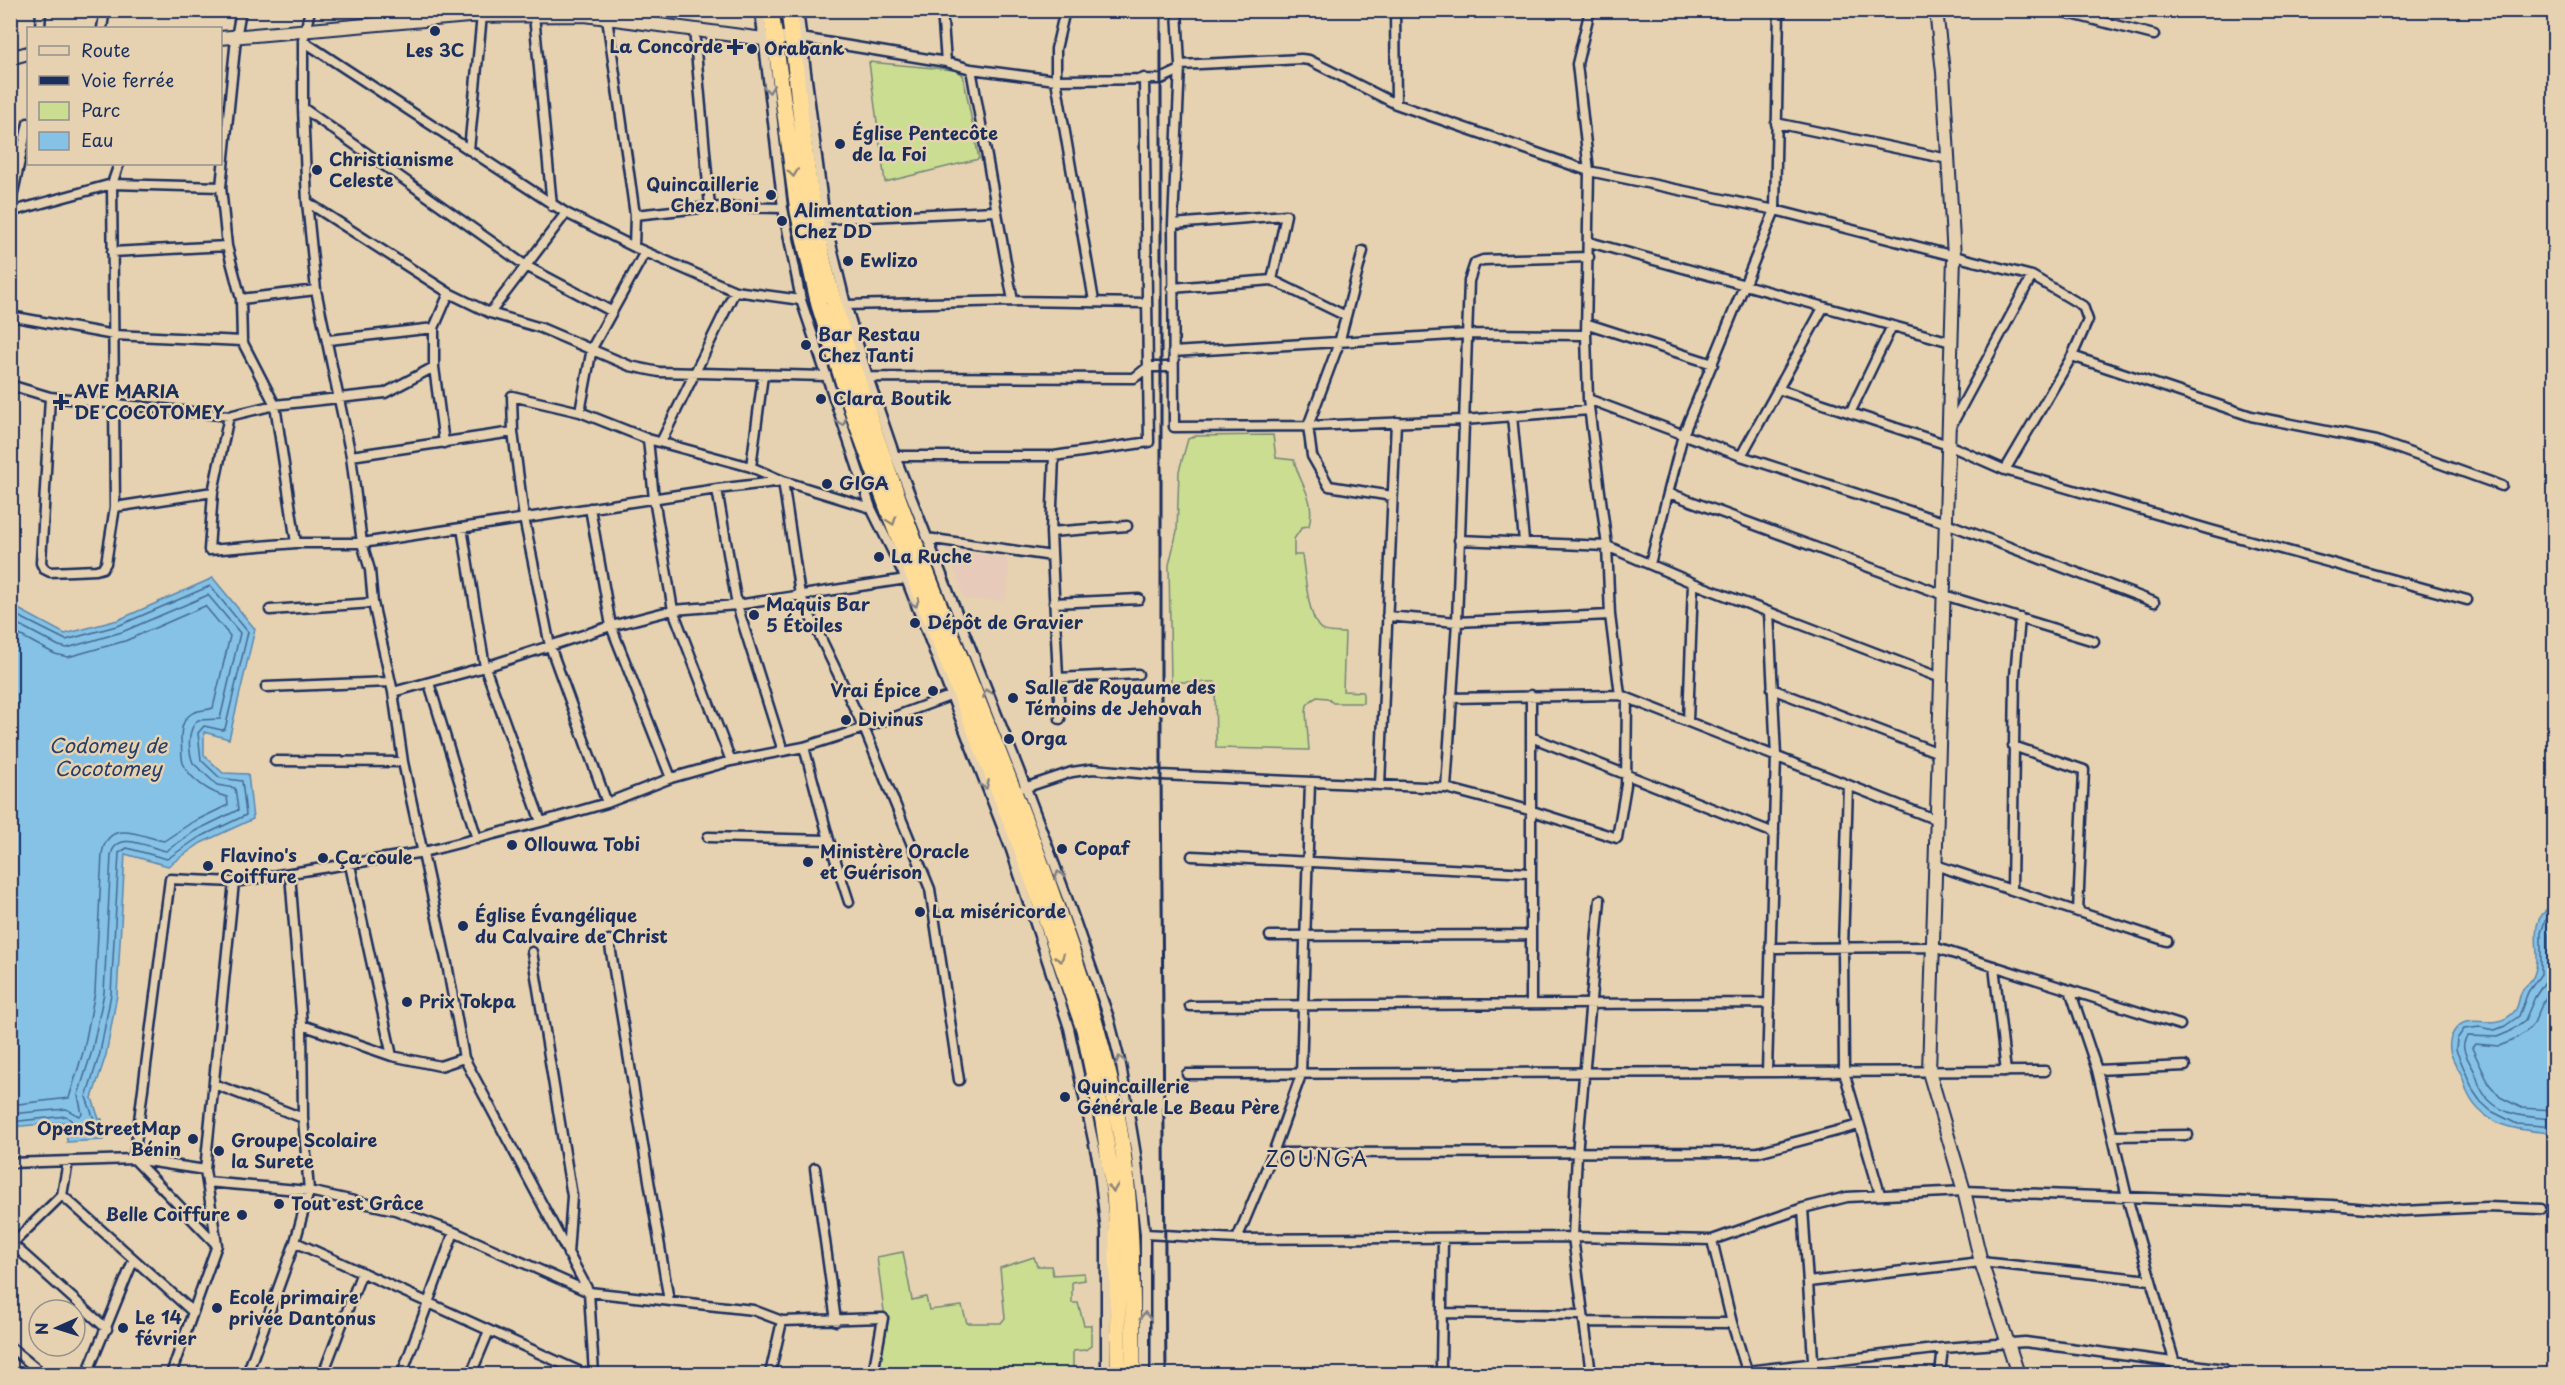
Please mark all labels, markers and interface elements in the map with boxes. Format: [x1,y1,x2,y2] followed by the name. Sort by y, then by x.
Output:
[428,24,442,38] marker: Les 3C
[27,27,222,165] legend
[609,32,723,59] place label: La Concorde
[764,34,845,61] place label: Orabank
[81,36,131,63] text: Route
[406,36,464,63] place label: Les 3C
[728,40,742,54] marker: La Concorde
[745,42,759,56] marker: Orabank
[81,66,174,93] text: Voie ferrée
[763,85,775,94] one-way arrow
[81,96,120,123] text: Parc
[852,119,998,167] place label: Église Pentecôte de la Foi
[81,126,113,153] text: Eau
[833,137,847,151] marker: Église Pentecôte de la Foi
[329,145,454,193] place label: Christianisme Celeste
[310,163,324,177] marker: Christianisme Celeste
[786,168,798,177] one-way arrow
[646,170,759,218] place label: Quincaillerie Chez Boni
[764,188,778,202] marker: Quincaillerie Chez Boni
[793,196,913,244] place label: Alimentation Chez DD
[775,214,789,228] marker: Alimentation Chez DD
[860,246,918,273] place label: Ewlizo
[841,254,855,268] marker: Ewlizo
[818,320,920,368] place label: Bar Restau Chez Tanti
[799,338,813,352] marker: Bar Restau Chez Tanti
[73,377,225,425] place label: AVE MARIA DE COCOTOMEY
[833,384,952,411] place label: Clara Boutik
[814,392,828,406] marker: Clara Boutik
[52,393,70,411] marker: AVE MARIA DE COCOTOMEY
[834,416,847,427] one-way arrow
[839,469,889,496] place label: GIGA
[820,477,834,491] marker: GIGA
[885,515,897,526] one-way arrow
[891,542,972,569] place label: La Ruche
[872,550,886,564] marker: La Ruche
[766,590,871,638] place label: Maquis Bar 5 Étoiles
[907,597,920,608] one-way arrow
[747,608,761,622] marker: Maquis Bar 5 Étoiles
[927,608,1084,635] place label: Dépôt de Gravier
[908,616,922,630] marker: Dépôt de Gravier
[1025,673,1216,721] place label: Salle de Royaume des Témoins de Jehovah
[830,676,921,703] place label: Vrai Épice
[926,684,940,698] marker: Vrai Épice
[982,689,994,700] one-way arrow
[1006,691,1020,705] marker: Salle de Royaume des Témoins de Jehovah
[858,705,924,732] place label: Divinus
[839,713,853,727] marker: Divinus
[1021,724,1068,751] place label: Orga
[49,730,168,783] water label: Codomey de Cocotomey
[1002,732,1016,746] marker: Orga
[978,778,990,789] one-way arrow
[524,830,640,857] place label: Ollouwa Tobi
[1074,834,1131,861] place label: Copaf
[820,837,969,885] place label: Ministère Oracle et Guérison
[505,838,519,852] marker: Ollouwa Tobi
[220,841,297,889] place label: Flavino's Coiffure
[1055,842,1069,856] marker: Copaf
[335,843,413,870] place label: Ça coule
[316,851,330,865] marker: Ça coule
[801,855,815,869] marker: Ministère Oracle et Guérison
[201,859,215,873] marker: Flavino's Coiffure
[1053,870,1066,881] one-way arrow
[932,897,1067,924] place label: La miséricorde
[475,901,668,949] place label: Église Évangélique du Calvaire de Christ
[913,905,927,919] marker: La miséricorde
[456,919,470,933] marker: Église Évangélique du Calvaire de Christ
[1053,952,1066,962] one-way arrow
[419,987,517,1014] place label: Prix Tokpa
[400,995,414,1009] marker: Prix Tokpa
[1114,1055,1127,1065] one-way arrow
[1077,1072,1280,1120] place label: Quincaillerie Générale Le Beau Père
[1058,1090,1072,1104] marker: Quincaillerie Générale Le Beau Père
[37,1114,181,1162] place label: OpenStreetMap Bénin
[231,1126,378,1174] place label: Groupe Scolaire la Surete
[186,1132,200,1146] marker: OpenStreetMap Bénin
[1265,1142,1369,1174] district label: ZOUNGA
[212,1144,226,1158] marker: Groupe Scolaire la Surete
[1107,1183,1119,1193] one-way arrow
[291,1189,424,1216] place label: Tout est Grâce
[272,1197,286,1211] marker: Tout est Grâce
[106,1200,230,1227] place label: Belle Coiffure
[235,1208,249,1222] marker: Belle Coiffure
[229,1283,376,1331] place label: Ecole primaire privée Dantonus
[27,1298,87,1358] north arrow
[210,1301,224,1315] marker: Ecole primaire privée Dantonus
[135,1303,197,1351] place label: Le 14 février
[1139,1312,1151,1321] one-way arrow
[116,1321,130,1335] marker: Le 14 février
[29,1322,53,1336] text: N

